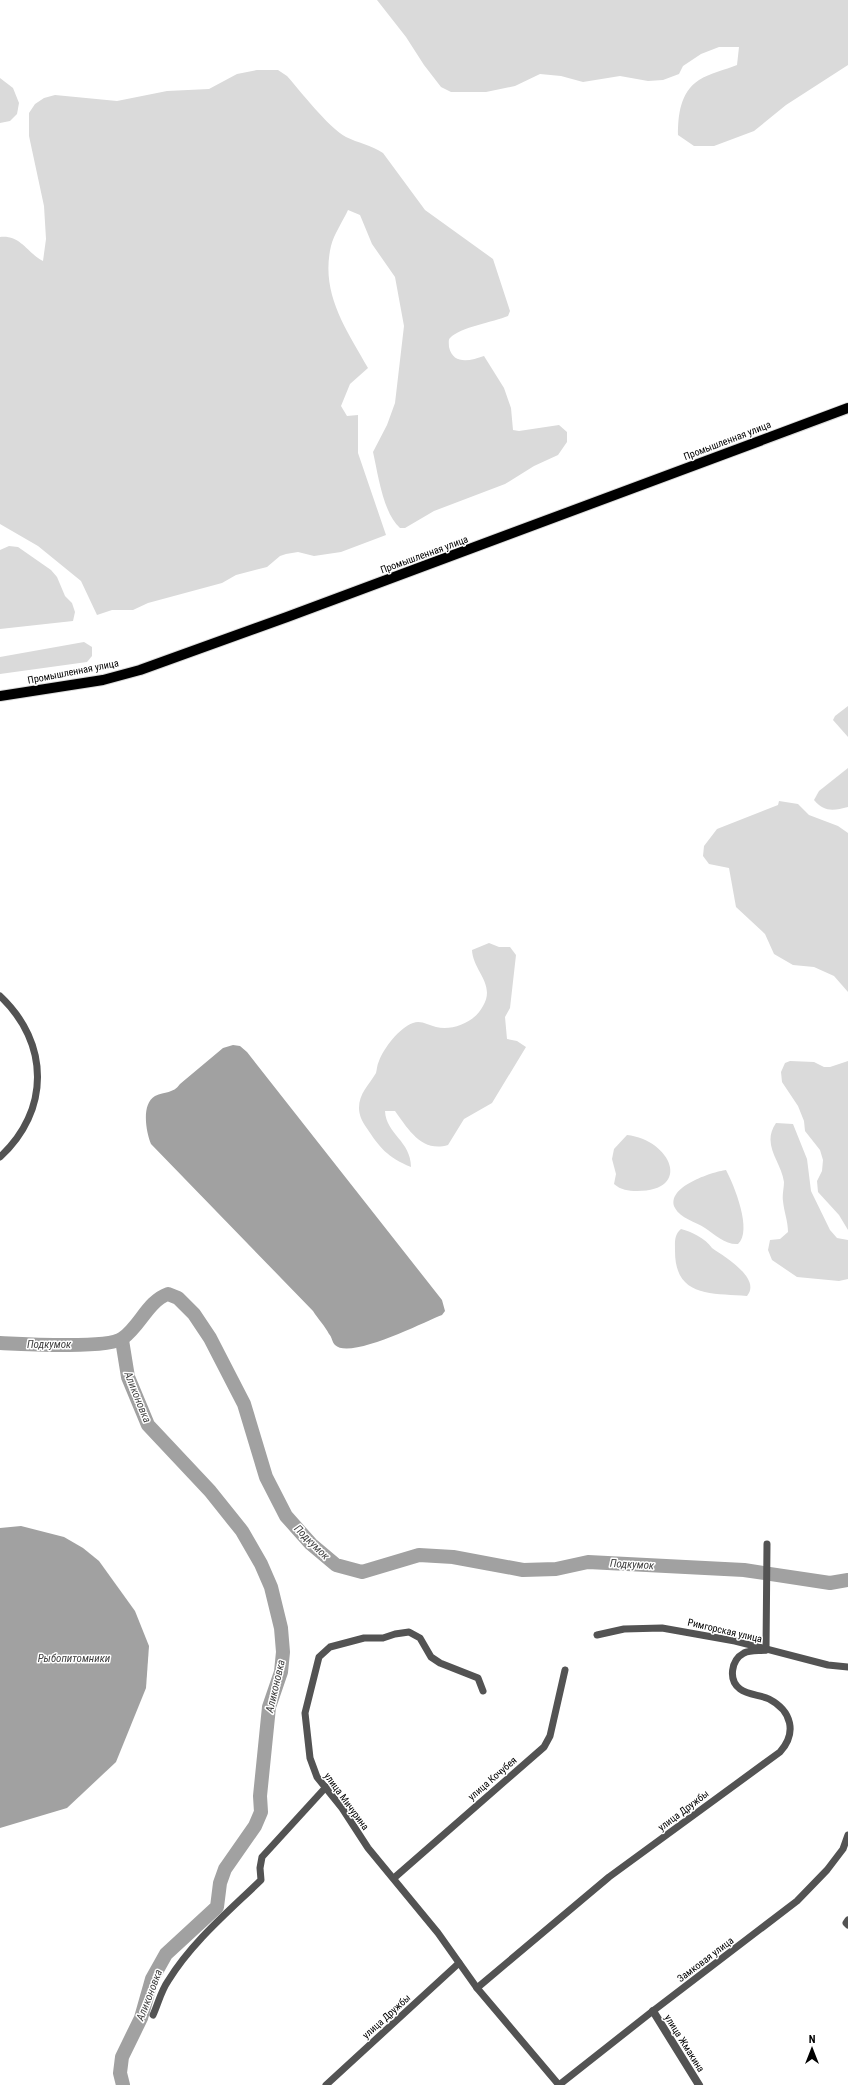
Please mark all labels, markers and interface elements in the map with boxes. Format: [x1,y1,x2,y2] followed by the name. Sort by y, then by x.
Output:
[682,419,773,462] street label: Промышленная улица
[379,533,470,575] street label: Промышленная улица
[27,657,120,686] street label: Промышленная улица
[27,1338,72,1351] water label: Подкумок
[121,1369,154,1425] water label: Аликоновка
[291,1522,333,1563] water label: Подкумок
[610,1557,655,1572] water label: Подкумок
[687,1617,763,1644] street label: Римгорская улица
[38,1652,111,1665] water label: Рыбопитомники
[263,1658,288,1715] water label: Аликоновка
[466,1754,519,1802] street label: улица Кочубея
[322,1771,371,1832] street label: улица Мичурина
[656,1788,711,1833] street label: улица Дружбы
[675,1935,736,1984] street label: Замковая улица
[133,1968,165,2024] water label: Аликоновка
[360,1992,412,2041] street label: улица Дружбы
[663,2013,707,2074] street label: улица Жмакина
[792,2029,832,2069] north arrow
[809,2033,816,2046] text: N

